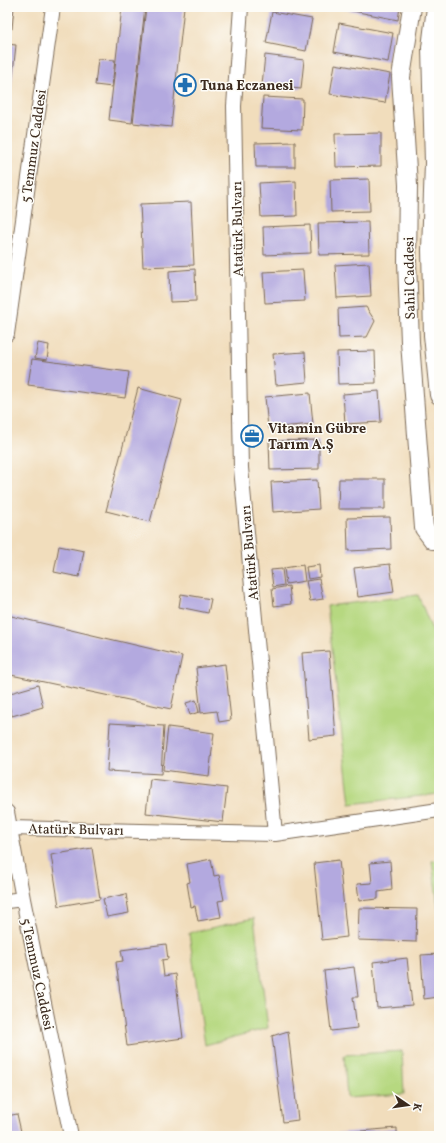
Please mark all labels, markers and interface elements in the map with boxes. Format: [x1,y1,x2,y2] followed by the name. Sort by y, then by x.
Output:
[172,72,198,98] pharmacy icon: Tuna Eczanesi
[200,77,294,96] place label: Tuna Eczanesi
[17,88,52,204] street label: 5 Temmuz Caddesi
[228,181,249,277] street label: Atatürk Bulvarı
[400,236,421,320] street label: Sahil Caddesi
[268,420,366,455] place label: Vitamin Gübre Tarım A.Ş
[239,423,265,449] office icon: Vitamin Gübre Tarım A.Ş
[237,504,264,601] street label: Atatürk Bulvarı
[28,820,124,841] street label: Atatürk Bulvarı
[15,916,58,1032] street label: 5 Temmuz Caddesi
[388,1085,428,1125] north arrow
[408,1101,424,1113] text: K

